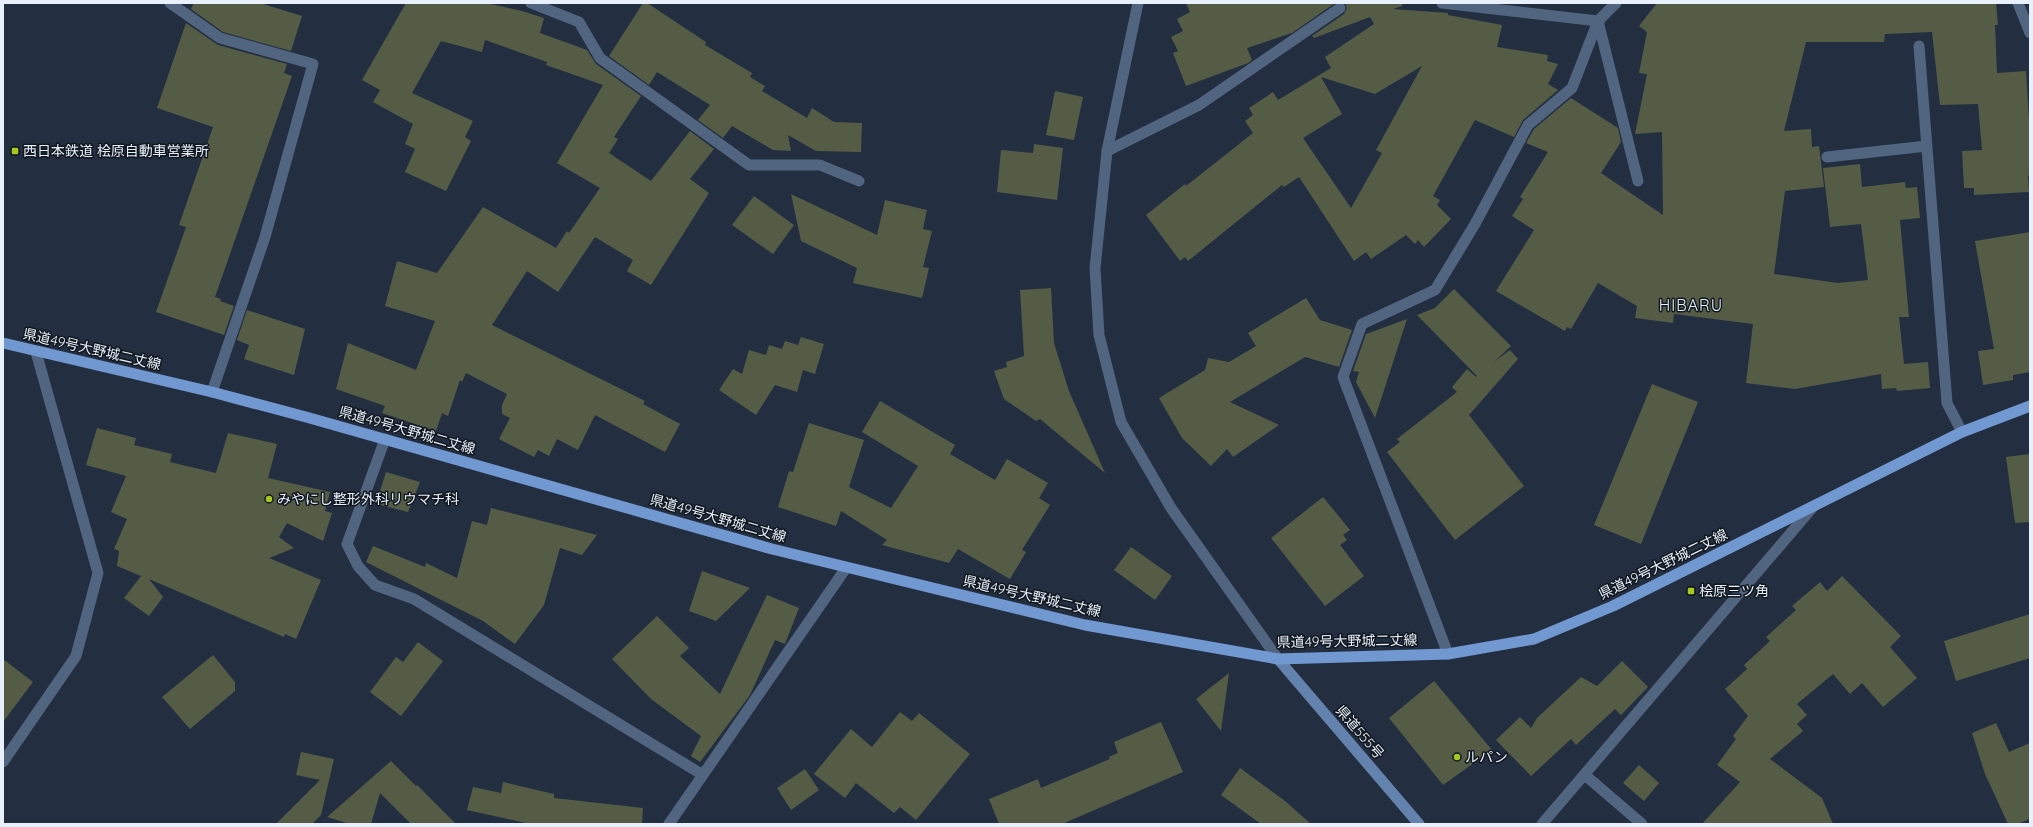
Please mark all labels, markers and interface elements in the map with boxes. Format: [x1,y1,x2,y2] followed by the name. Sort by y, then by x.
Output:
[23,142,209,160] place label: 西日本鉄道 桧原自動車営業所
[10,146,20,156] marker: 西日本鉄道 桧原自動車営業所
[1659,295,1723,315] district label: HIBARU
[21,324,163,374] street label: 県道49号大野城二丈線
[337,402,477,458] street label: 県道49号大野城二丈線
[277,490,459,508] place label: みやにし整形外科リウマチ科
[648,490,788,546] street label: 県道49号大野城二丈線
[264,494,274,504] marker: みやにし整形外科リウマチ科
[1596,525,1730,603] street label: 県道49号大野城二丈線
[961,571,1103,621] street label: 県道49号大野城二丈線
[1699,582,1769,600] place label: 桧原三ツ角
[1686,586,1696,596] marker: 桧原三ツ角
[1276,631,1418,651] street label: 県道49号大野城二丈線
[1332,702,1388,762] street label: 県道555号
[1465,748,1508,766] place label: ルパン
[1452,752,1462,762] marker: ルパン

